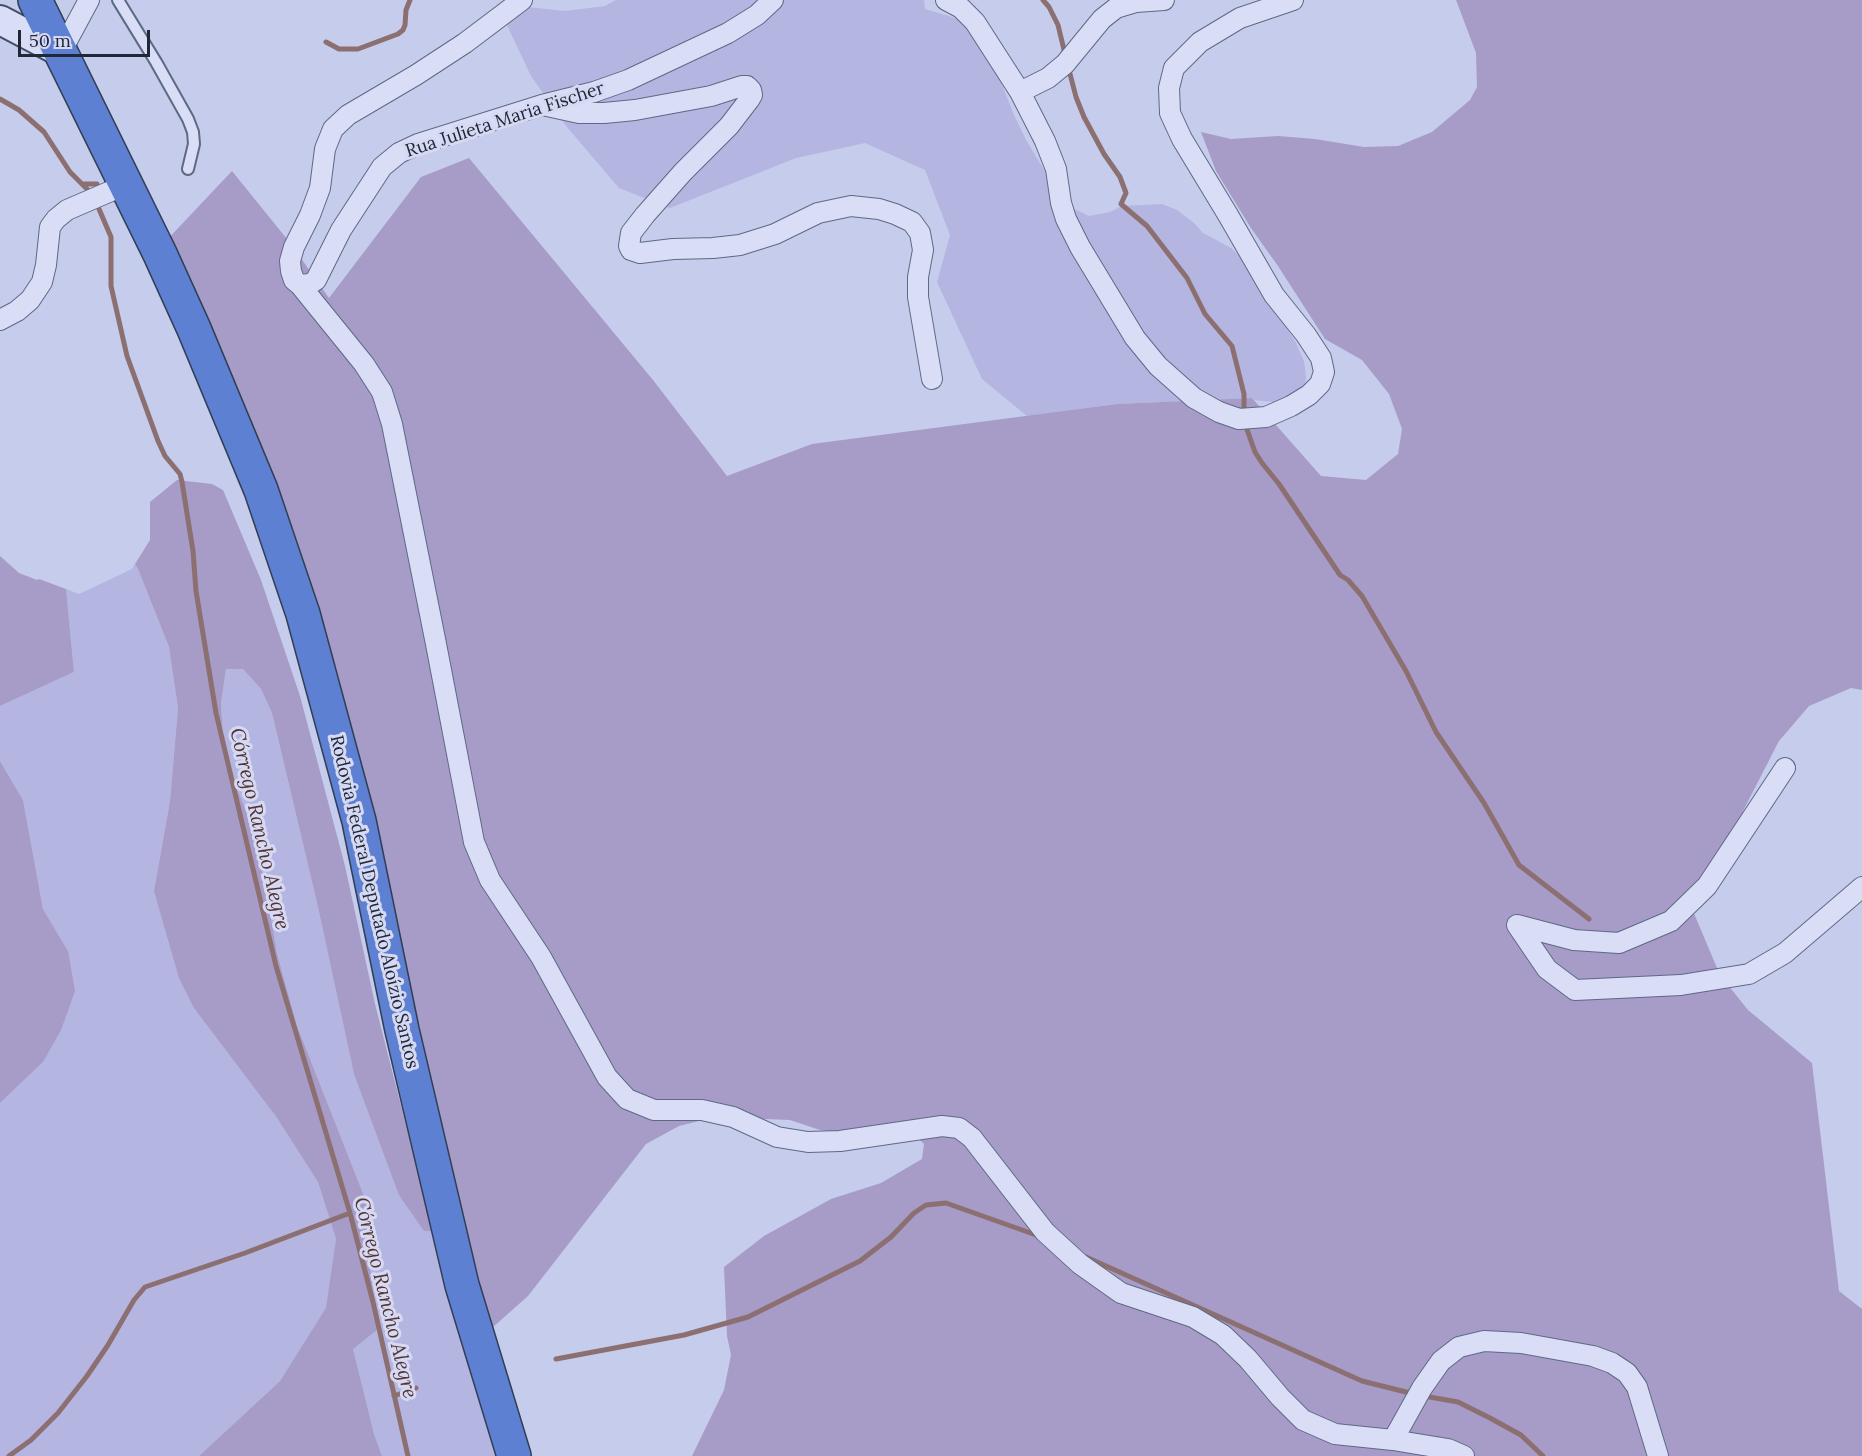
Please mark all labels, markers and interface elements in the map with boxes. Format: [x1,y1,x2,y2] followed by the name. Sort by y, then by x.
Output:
[21,18,153,56] scale bar
[29,29,71,52] text: 50 m
[403,78,607,162] street label: Rua Julieta Maria Fischer
[224,726,294,932] water label: Córrego Rancho Alegre
[325,733,423,1071] street label: Rodovia Federal Deputado Aloízio Santos
[348,1195,422,1401] water label: Córrego Rancho Alegre

